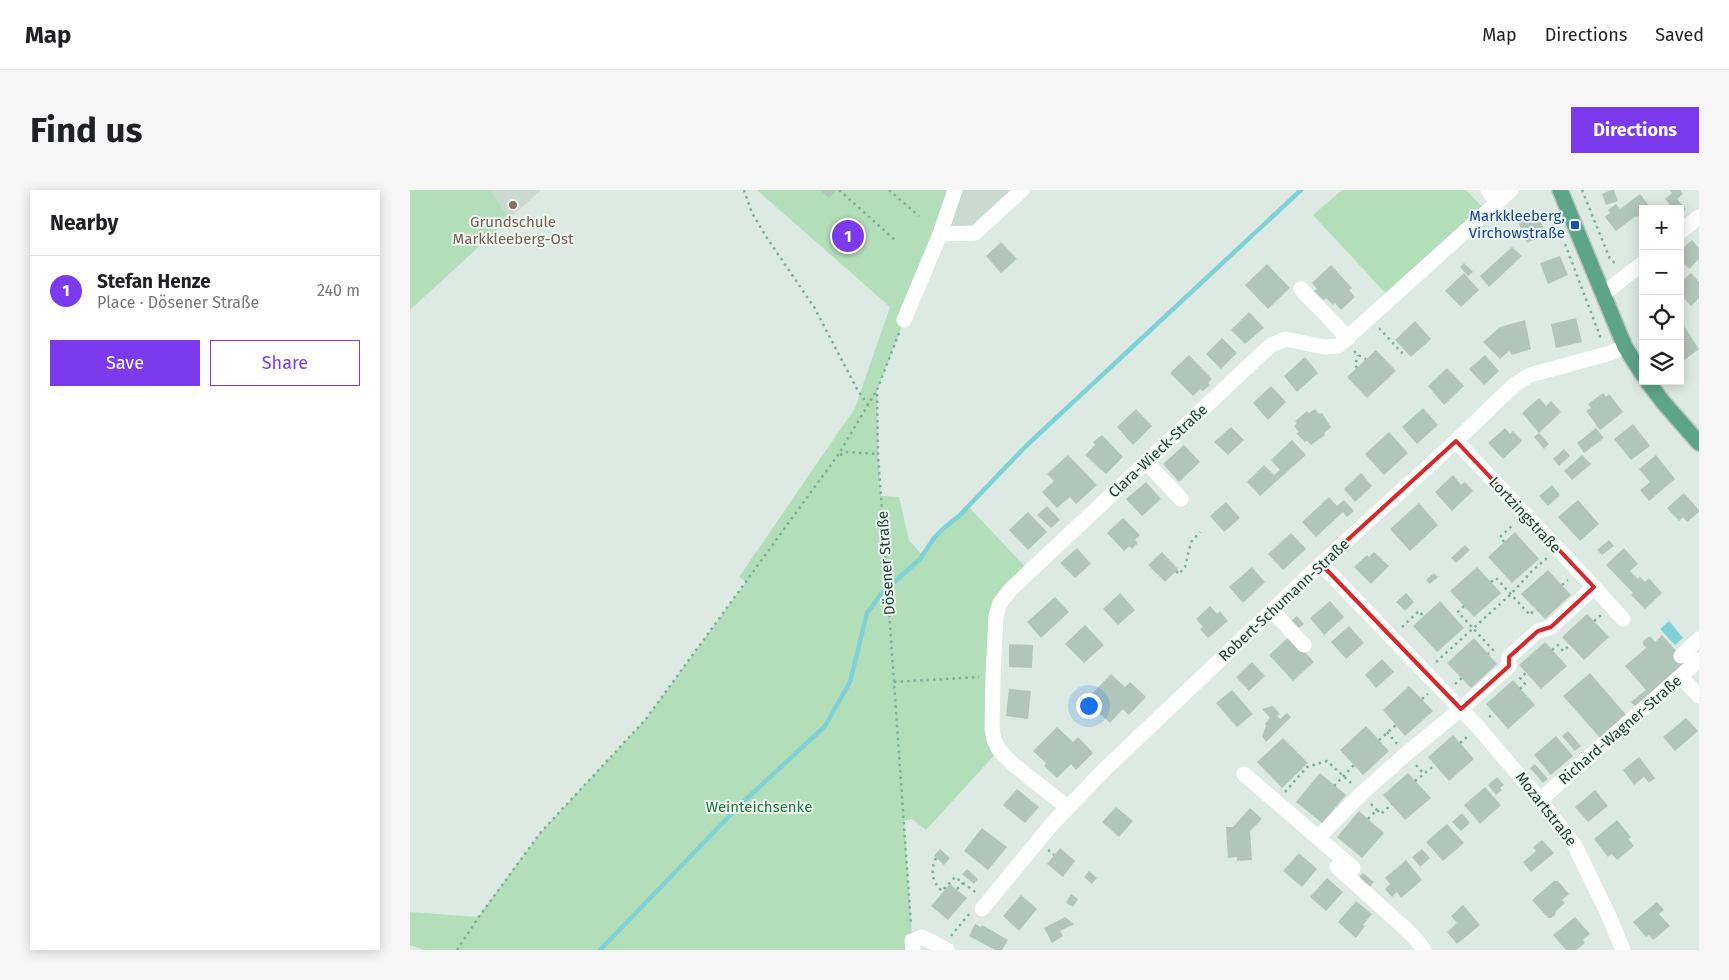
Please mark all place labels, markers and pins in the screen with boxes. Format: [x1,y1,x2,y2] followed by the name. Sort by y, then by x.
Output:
[507,199,519,211] marker: Grundschule Markkleeberg-Ost
[1469,207,1565,242] place label: Markkleeberg, Virchowstraße
[453,213,574,248] place label: Grundschule Markkleeberg-Ost
[832,217,864,255] pin: 1
[1569,219,1581,231] marker: Markkleeberg, Virchowstraße

